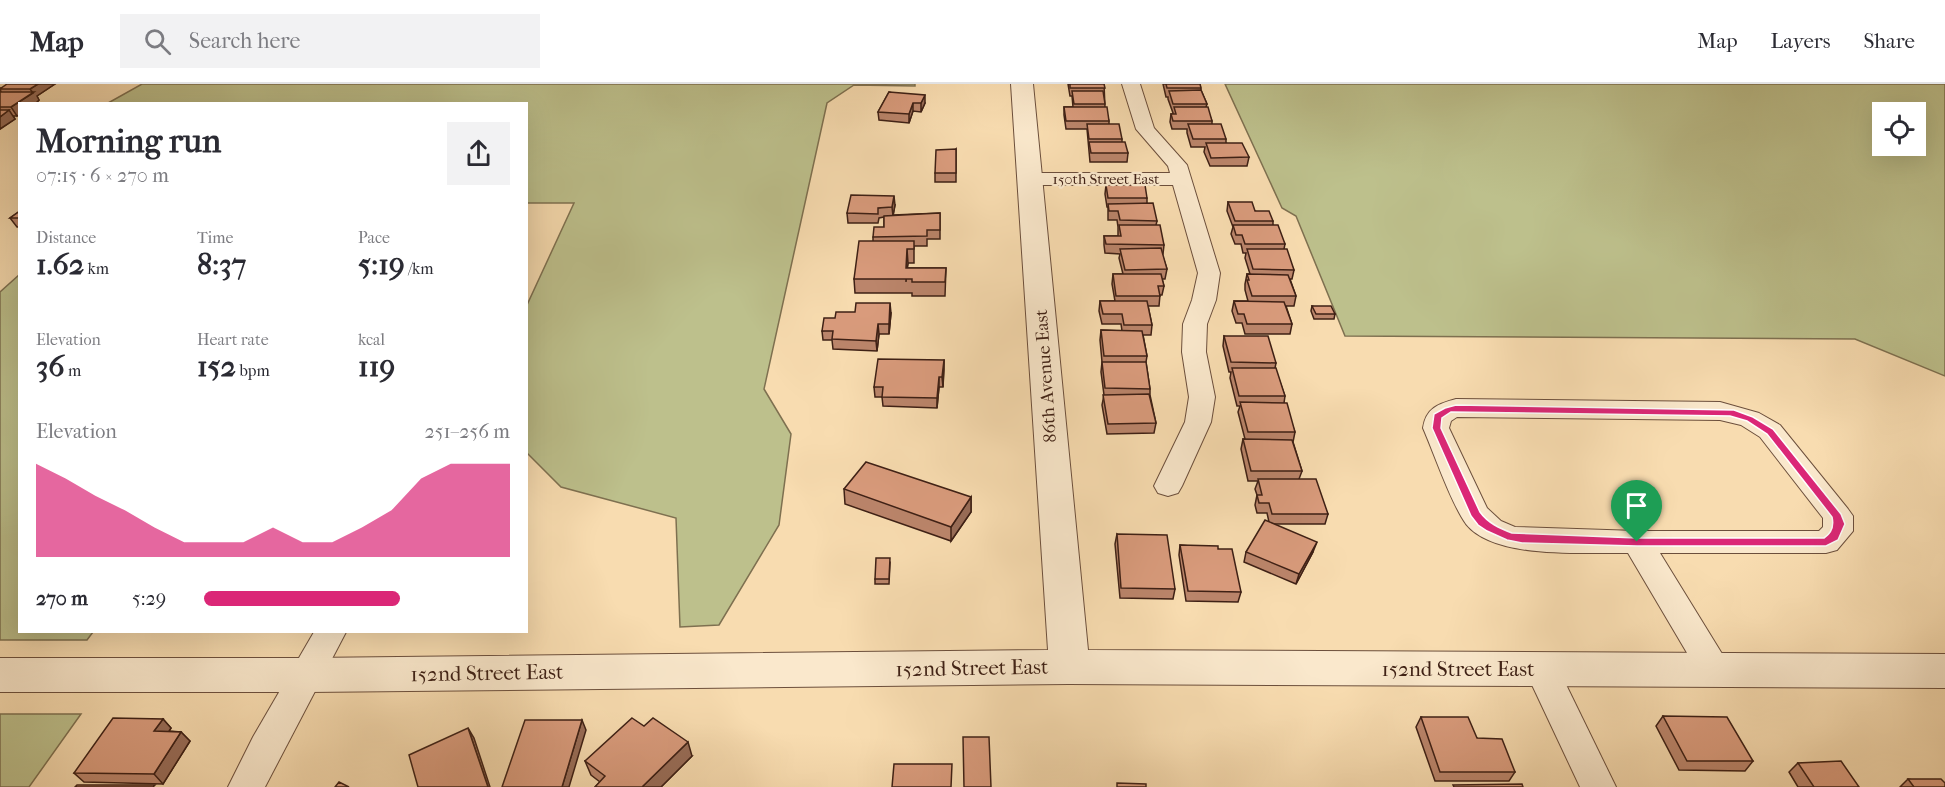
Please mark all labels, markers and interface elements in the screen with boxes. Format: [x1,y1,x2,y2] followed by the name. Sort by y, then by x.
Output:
[120,14,540,68] search box
[30,25,84,58] text: Map
[141,25,174,58] icon: search
[189,28,300,54] text: Search here
[1697,29,1738,53] text: Map
[1771,29,1830,53] text: Layers
[1863,29,1915,53] text: Share
[1872,102,1926,156] map controls
[1872,102,1926,156] button: locate
[36,122,221,161] text: Morning run
[447,122,510,185] button: share
[36,164,169,187] text: 07:15 · 6 × 270 m
[1053,170,1160,188] street label: 150th Street East
[36,228,96,247] text: Distance
[197,228,233,247] text: Time
[358,228,390,247] text: Pace
[36,247,84,282] text: 1.62
[197,247,246,282] text: 8:37
[358,247,405,282] text: 5:19
[84,259,109,278] text: km
[405,259,434,278] text: /km
[1031,308,1061,443] street label: 86th Avenue East
[36,330,101,349] text: Elevation
[197,330,269,349] text: Heart rate
[358,330,385,349] text: kcal
[36,349,65,384] text: 36
[197,349,236,384] text: 152
[358,349,395,384] text: 119
[65,361,81,380] text: m
[236,361,270,380] text: bpm
[36,420,117,443] text: Elevation
[425,420,510,443] text: 251–256 m
[1611,480,1662,542] pin
[1620,489,1653,522] icon: arrive
[36,587,88,610] text: 270 m
[132,587,166,610] text: 5:29
[895,655,1049,681] street label: 152nd Street East
[1381,657,1535,681] street label: 152nd Street East
[410,660,564,686] street label: 152nd Street East

